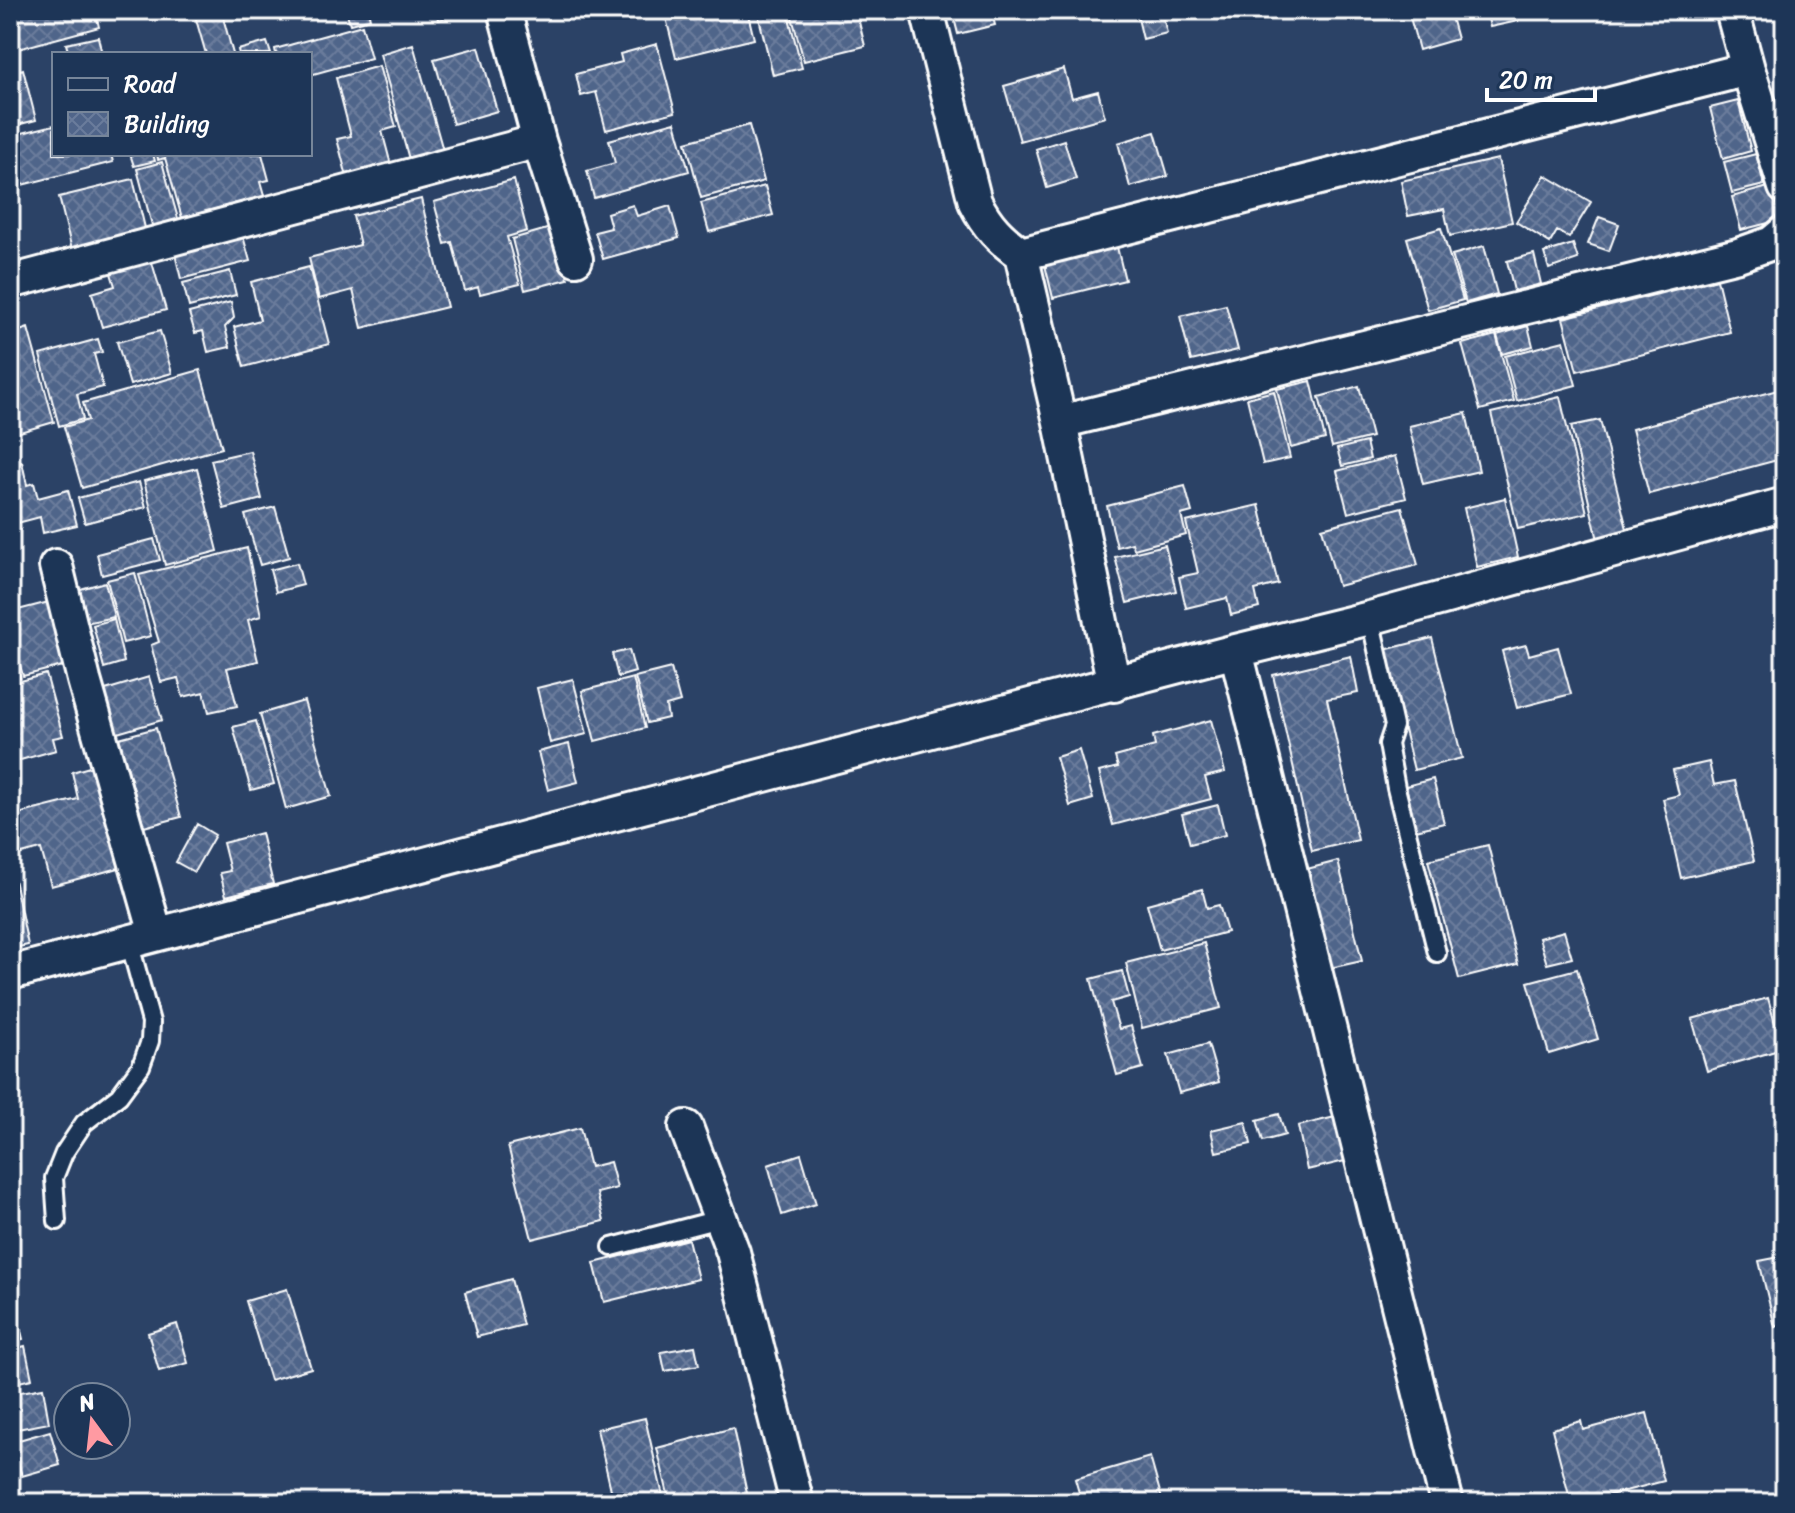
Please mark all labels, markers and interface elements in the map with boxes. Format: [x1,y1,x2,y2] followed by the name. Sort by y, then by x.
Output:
[52,52,312,156] legend
[1487,52,1595,102] scale bar
[1499,59,1553,101] text: 20 m
[124,63,178,105] text: Road
[124,103,210,145] text: Building
[52,1381,132,1461] north arrow
[74,1381,100,1423] text: N

